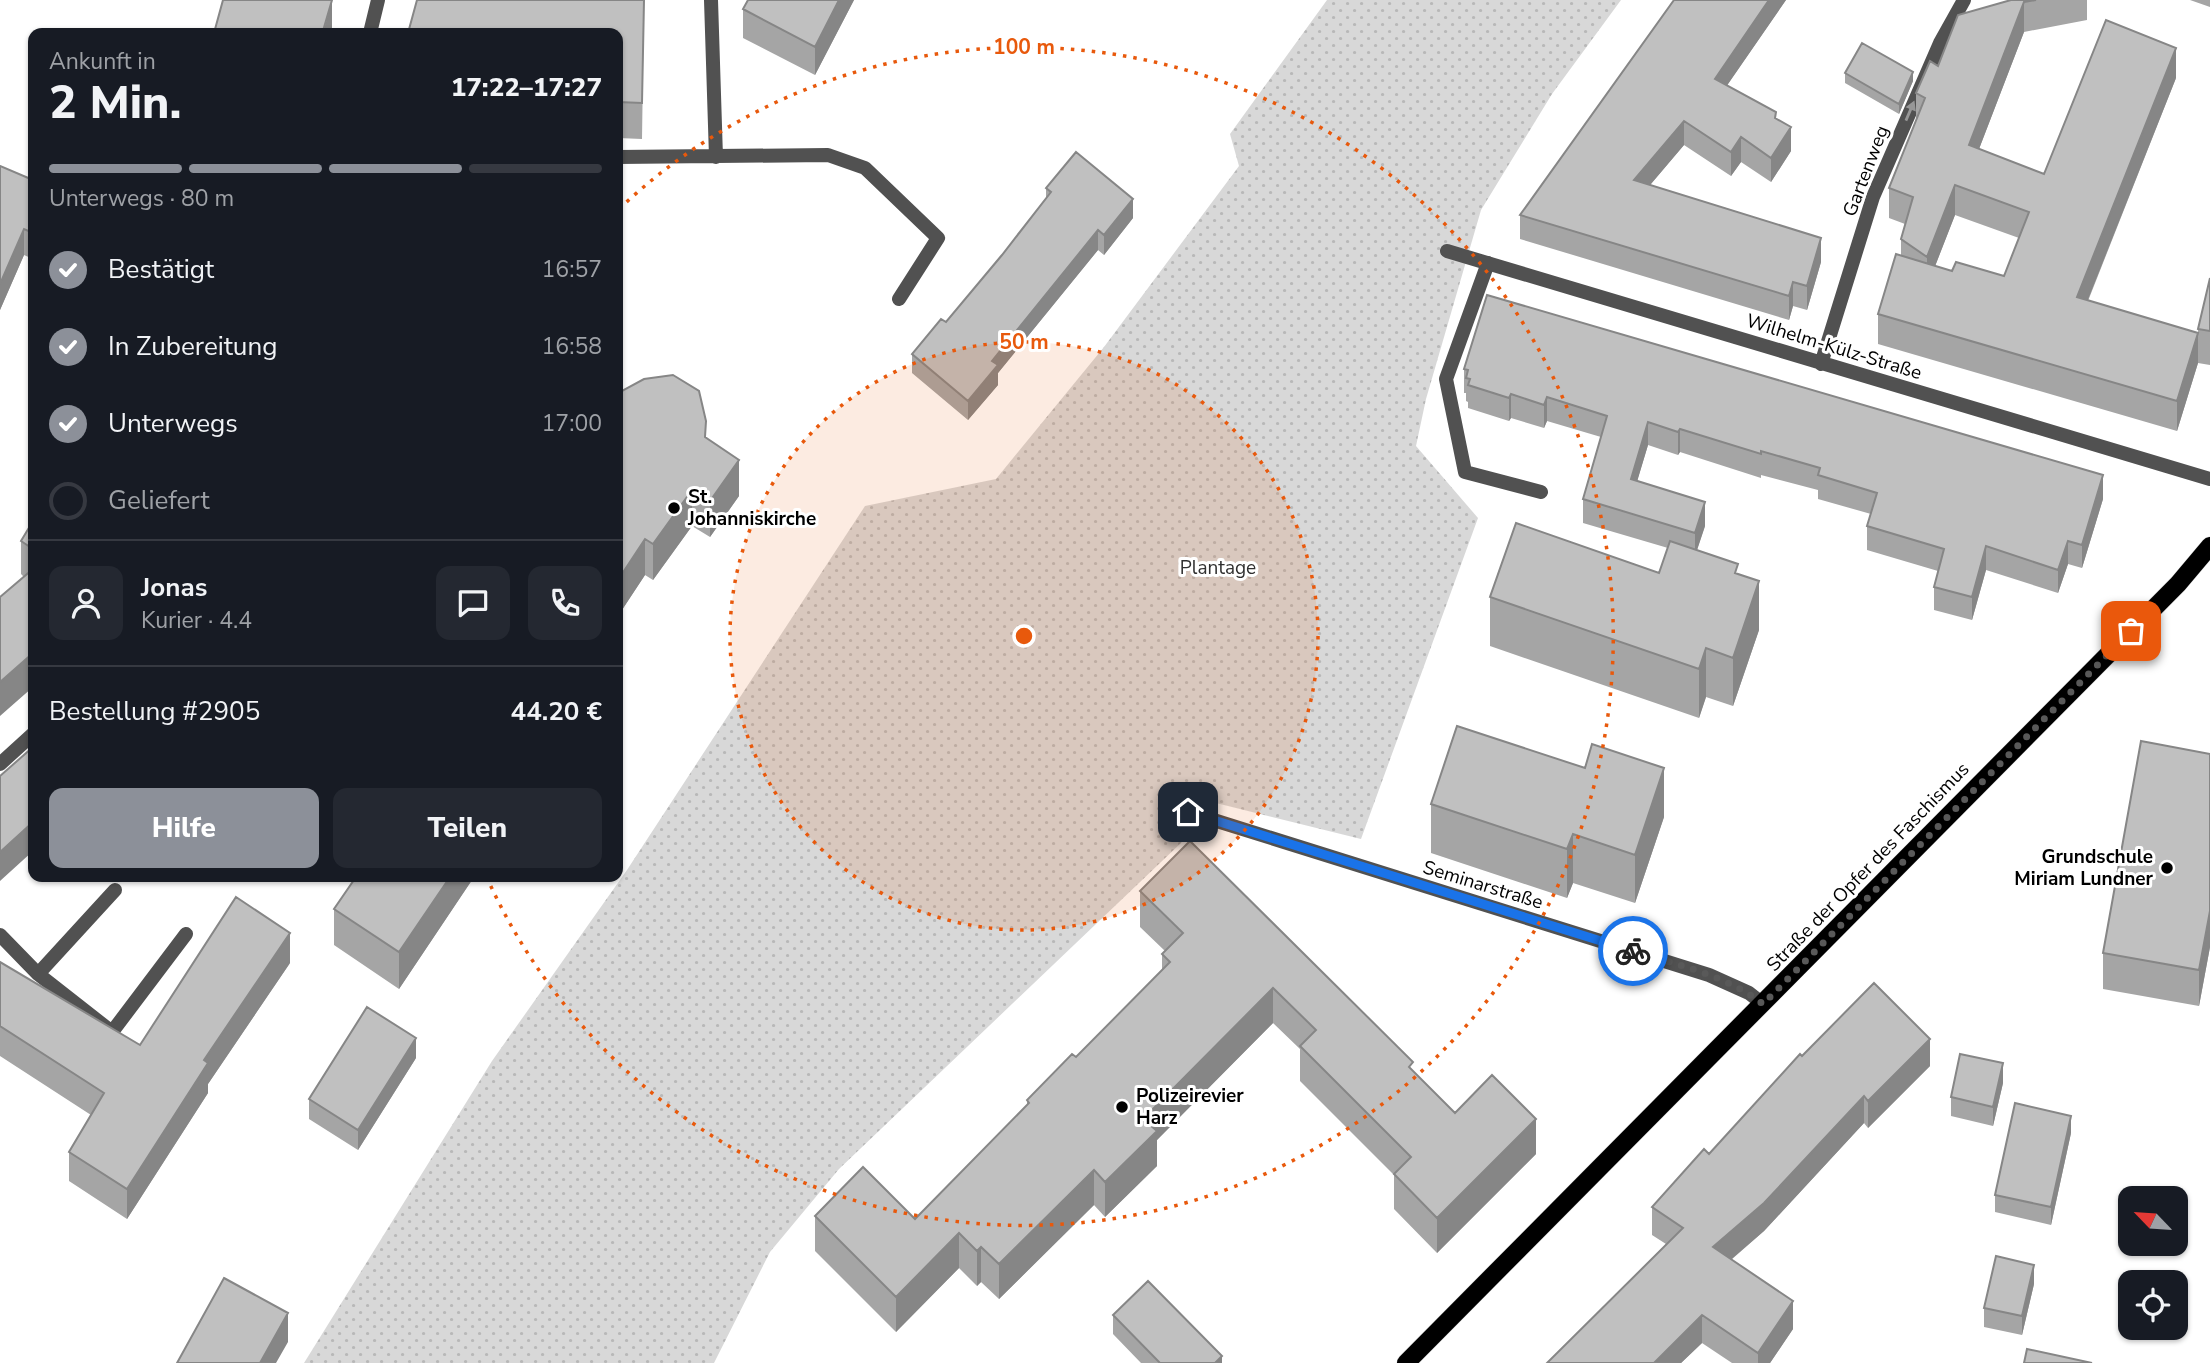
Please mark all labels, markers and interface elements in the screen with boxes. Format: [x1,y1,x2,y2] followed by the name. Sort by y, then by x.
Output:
[993,33,1055,61] text: 100 m
[49,46,156,77] text: Ankunft in
[451,70,602,105] text: 17:22–17:27
[49,71,181,134] text: 2 Min.
[1905,101,1916,122] one-way arrow
[1837,122,1895,220] street label: Gartenweg
[49,183,234,214] text: Unterwegs · 80 m
[49,251,87,289] icon: check
[108,252,214,287] text: Bestätigt
[542,254,602,285] text: 16:57
[1743,308,1925,386] street label: Wilhelm-Külz-Straße
[49,328,87,366] icon: check
[999,328,1049,356] text: 50 m
[108,329,277,364] text: In Zubereitung
[542,331,602,362] text: 16:58
[49,405,87,443] icon: check
[108,406,238,441] text: Unterwegs
[542,408,602,439] text: 17:00
[108,483,209,518] text: Geliefert
[687,484,816,532] place label: St. Johanniskirche
[666,500,682,516] marker: St. Johanniskirche
[1180,555,1256,581] park label: Plantage
[49,566,123,640] button: person
[436,566,510,640] button: chat
[528,566,602,640] button: phone
[141,570,207,605] text: Jonas
[2101,601,2161,661] pin
[141,605,252,636] text: Kurier · 4.4
[2112,612,2150,650] icon: bag
[1012,624,1036,648] centre of rings
[49,694,260,729] text: Bestellung #2905
[511,694,602,729] text: 44.20 €
[1761,757,1975,977] street label: Straße der Opfer des Faschismus
[1158,782,1218,842] pin
[49,788,319,868] button: Hilfe
[333,788,602,868] button: Teilen
[1169,793,1207,831] icon: home
[2014,844,2154,892] place label: Grundschule Miriam Lundner
[1420,854,1546,916] street label: Seminarstraße
[2159,860,2175,876] marker: Grundschule Miriam Lundner
[1598,916,1668,986] courier
[1614,932,1652,970] icon: bike
[1136,1083,1244,1131] place label: Polizeirevier Harz
[1114,1099,1130,1115] marker: Polizeirevier Harz
[2118,1186,2188,1256] north arrow
[2118,1186,2188,1340] map controls
[2118,1270,2188,1340] button: locate

